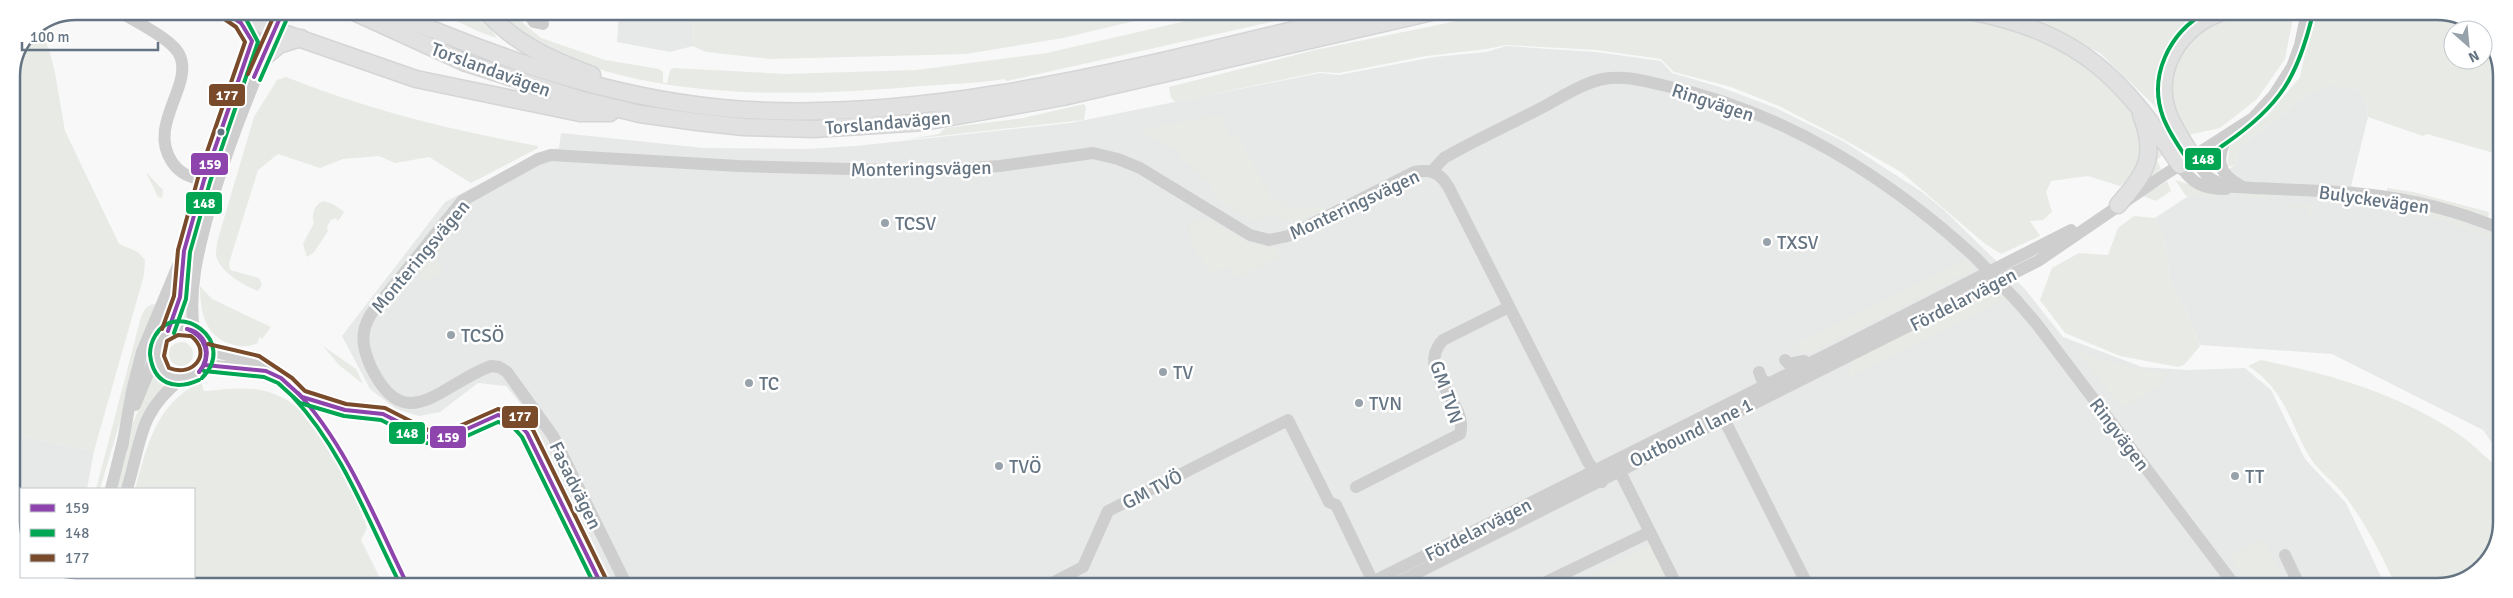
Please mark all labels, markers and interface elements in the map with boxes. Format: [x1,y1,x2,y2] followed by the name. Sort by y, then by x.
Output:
[22,20,159,52] scale bar
[2443,20,2493,70] north arrow
[30,28,70,46] text: 100 m
[427,37,554,103] street label: Torslandavägen
[2465,46,2482,66] text: N
[1669,78,1757,128] street label: Ringvägen
[208,83,246,107] line badge: 177
[216,87,239,104] text: 177
[824,106,952,140] street label: Torslandavägen
[216,127,226,137] unlabelled marker
[2184,147,2222,171] line badge: 148
[2192,151,2215,168] text: 148
[190,152,229,176] line badge: 159
[199,156,222,173] text: 159
[850,156,992,182] street label: Monteringsvägen
[1286,164,1423,246] street label: Monteringsvägen
[2317,180,2431,220] street label: Bulyckevägen
[185,191,223,215] line badge: 148
[193,195,216,212] text: 148
[366,195,475,318] street label: Monteringsvägen
[895,212,936,236] place label: TCSV
[879,217,891,229] marker: TCSV
[1777,231,1818,255] place label: TXSV
[1761,236,1773,248] marker: TXSV
[1906,263,2021,337] street label: Fördelarvägen
[461,324,504,348] place label: TCSÖ
[445,329,457,341] marker: TCSÖ
[1424,358,1468,427] street label: GM TVN
[1173,361,1193,385] place label: TV
[1157,366,1169,378] marker: TV
[759,372,779,396] place label: TC
[743,377,755,389] marker: TC
[1369,392,1402,416] place label: TVN
[1626,393,1757,473] street label: Outbound lane 1
[2084,393,2154,476] street label: Ringvägen
[1353,397,1365,409] marker: TVN
[501,405,539,429] line badge: 177
[509,408,532,425] text: 177
[388,421,426,445] line badge: 148
[396,425,419,442] text: 148
[429,425,467,449] line badge: 159
[437,429,460,446] text: 159
[544,438,607,533] street label: Fasadvägen
[1009,455,1042,479] place label: TVÖ
[993,460,1005,472] marker: TVÖ
[1118,465,1187,515] street label: GM TVÖ
[2245,465,2265,489] place label: TT
[2229,470,2241,482] marker: TT
[20,488,195,578] legend
[1421,493,1536,567] street label: Fördelarvägen
[65,499,89,517] text: 159
[65,524,89,542] text: 148
[65,549,89,567] text: 177

